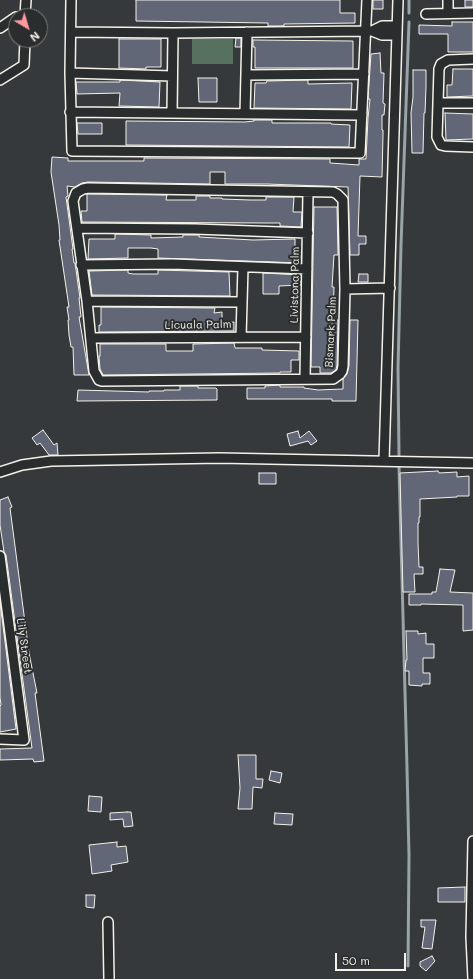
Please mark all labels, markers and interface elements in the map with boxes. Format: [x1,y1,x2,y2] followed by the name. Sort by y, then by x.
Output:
[8,8,48,48] north arrow
[27,29,43,46] text: N
[288,247,302,323] street label: Livistona Palm
[323,296,339,368] street label: Bismark Palm
[165,318,231,332] street label: Licuala Palm
[14,617,34,675] street label: Lily Street
[337,945,408,971] scale bar
[342,952,370,968] text: 50 m

